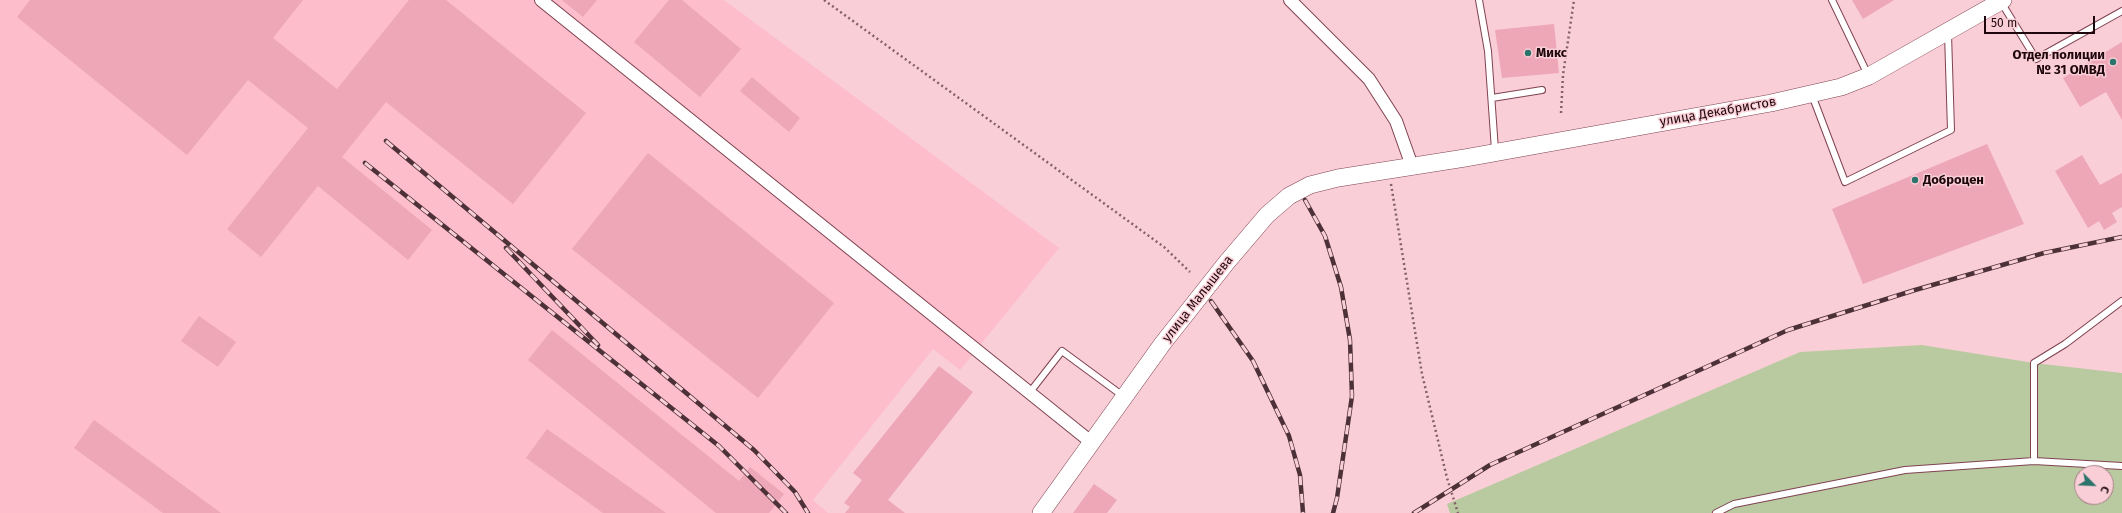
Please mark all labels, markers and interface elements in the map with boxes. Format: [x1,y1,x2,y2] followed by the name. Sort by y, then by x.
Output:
[1986,8,2097,34] scale bar
[1991,16,2017,30] text: 50 m
[1536,45,1567,61] place label: Микс
[2013,47,2105,78] place label: Отдел полиции № 31 ОМВД
[1523,48,1533,58] marker: Микс
[2108,57,2118,67] marker: Отдел полиции № 31 ОМВД
[1659,94,1777,130] street label: улица Декабристов
[1923,172,1984,188] place label: Доброцен
[1910,175,1920,185] marker: Доброцен
[1159,253,1237,345] street label: улица Малышева
[2074,465,2114,505] north arrow
[2097,484,2112,495] text: С

